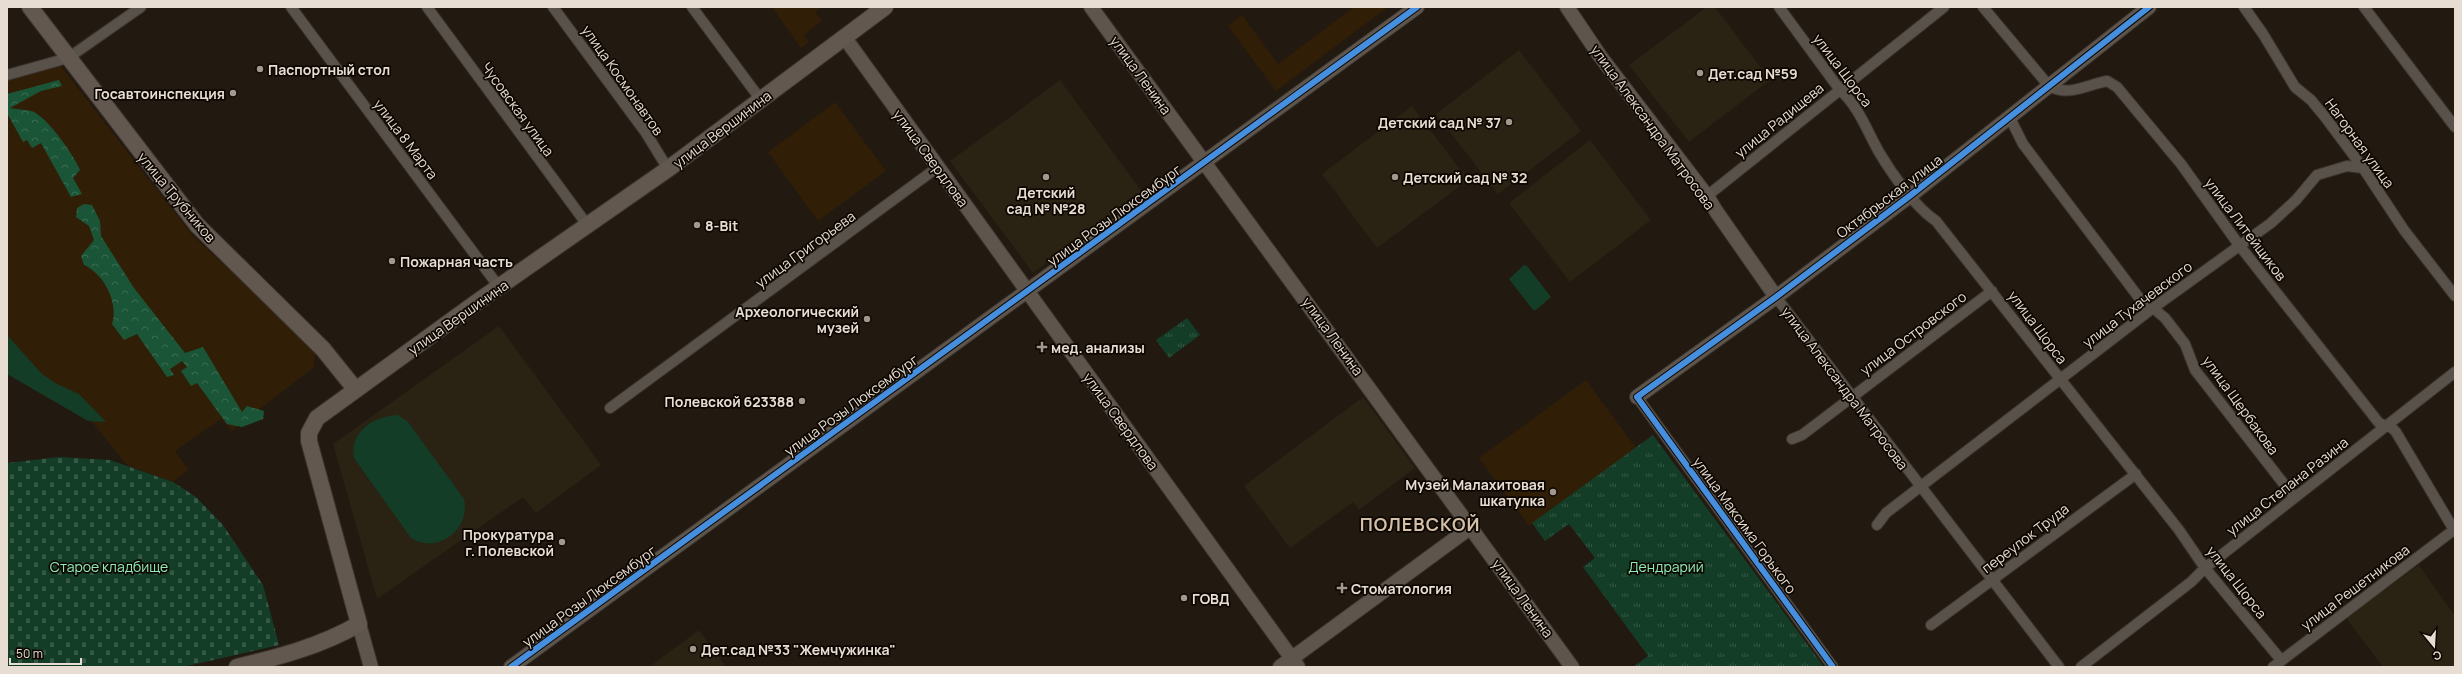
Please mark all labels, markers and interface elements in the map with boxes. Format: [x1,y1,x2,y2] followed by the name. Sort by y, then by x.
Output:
[578,21,668,139] street label: улица Космонавтов
[1809,29,1877,111] street label: улица Щорса
[1106,32,1176,118] street label: улица Ленина
[1587,41,1719,213] street label: улица Александра Матросова
[477,58,559,160] street label: Чусовская улица
[268,60,390,79] place label: Паспортный стол
[255,64,265,74] marker: Паспортный стол
[1708,64,1798,83] place label: Дет.сад №59
[1695,68,1705,78] marker: Дет.сад №59
[1731,78,1827,162] street label: улица Радищева
[94,84,225,103] place label: Госавтоинспекция
[669,86,775,172] street label: улица Вершинина
[228,88,238,98] marker: Госавтоинспекция
[2321,94,2399,192] street label: Нагорная улица
[370,95,442,183] street label: улица 8 Марта
[889,105,973,211] street label: улица Свердлова
[1378,113,1501,132] place label: Детский сад № 37
[1504,117,1514,127] marker: Детский сад № 37
[134,148,221,247] street label: улица Трубников
[1832,150,1946,242] street label: Октябрьская улица
[1043,160,1185,270] street label: улица Розы Люксембург
[1403,168,1527,187] place label: Детский сад № 32
[1041,172,1051,182] marker: Детский сад № №28
[1390,172,1400,182] marker: Детский сад № 32
[2201,173,2291,285] street label: улица Литейщиков
[1006,183,1086,218] place label: Детский сад № №28
[751,206,859,292] street label: улица Григорьева
[705,216,738,235] place label: 8-Bit
[692,220,702,230] marker: 8-Bit
[400,252,513,271] place label: Пожарная часть
[387,256,397,266] marker: Пожарная часть
[2078,256,2196,352] street label: улица Тухачевского
[404,275,512,359] street label: улица Вершинина
[2004,286,2072,368] street label: улица Щорса
[1856,287,1970,379] street label: улица Островского
[1298,293,1368,379] street label: улица Ленина
[735,302,859,337] place label: Археологический музей
[1777,303,1913,473] street label: улица Александра Матросова
[862,314,872,324] marker: Археологический музей
[1051,338,1145,357] place label: мед. анализы
[1036,341,1048,353] marker: мед. анализы
[780,350,922,460] street label: улица Розы Люксембург
[2199,352,2283,458] street label: улица Щербакова
[1079,368,1163,474] street label: улица Свердлова
[665,392,794,411] place label: Полевской 623388
[797,396,807,406] marker: Полевской 623388
[2222,432,2352,540] street label: улица Степана Разина
[1689,453,1801,597] street label: улица Максима Горького
[1405,475,1545,510] place label: Музей Малахитовая шкатулка
[1548,487,1558,497] marker: Музей Малахитовая шкатулка
[1978,499,2072,577] street label: переулок Труда
[1360,512,1480,536] district label: ПОЛЕВСКОЙ
[463,525,554,560] place label: Прокуратура г. Полевской
[557,537,567,547] marker: Прокуратура г. Полевской
[2297,540,2413,634] street label: улица Решетникова
[518,541,660,651] street label: улица Розы Люксембург
[2203,542,2271,622] street label: улица Щорса
[1488,555,1558,641] street label: улица Ленина
[50,557,168,576] park label: Старое кладбище
[1628,557,1704,576] park label: Дендрарий
[1351,579,1452,598] place label: Стоматология
[1336,582,1348,594] marker: Стоматология
[1192,589,1230,608] place label: ГОВД
[1179,593,1189,603] marker: ГОВД
[2414,626,2454,666] north arrow
[10,640,81,666] scale bar
[701,640,896,659] place label: Дет.сад №33 "Жемчужинка"
[688,644,698,654] marker: Дет.сад №33 "Жемчужинка"
[16,645,43,662] text: 50 m
[2431,648,2443,664] text: С

